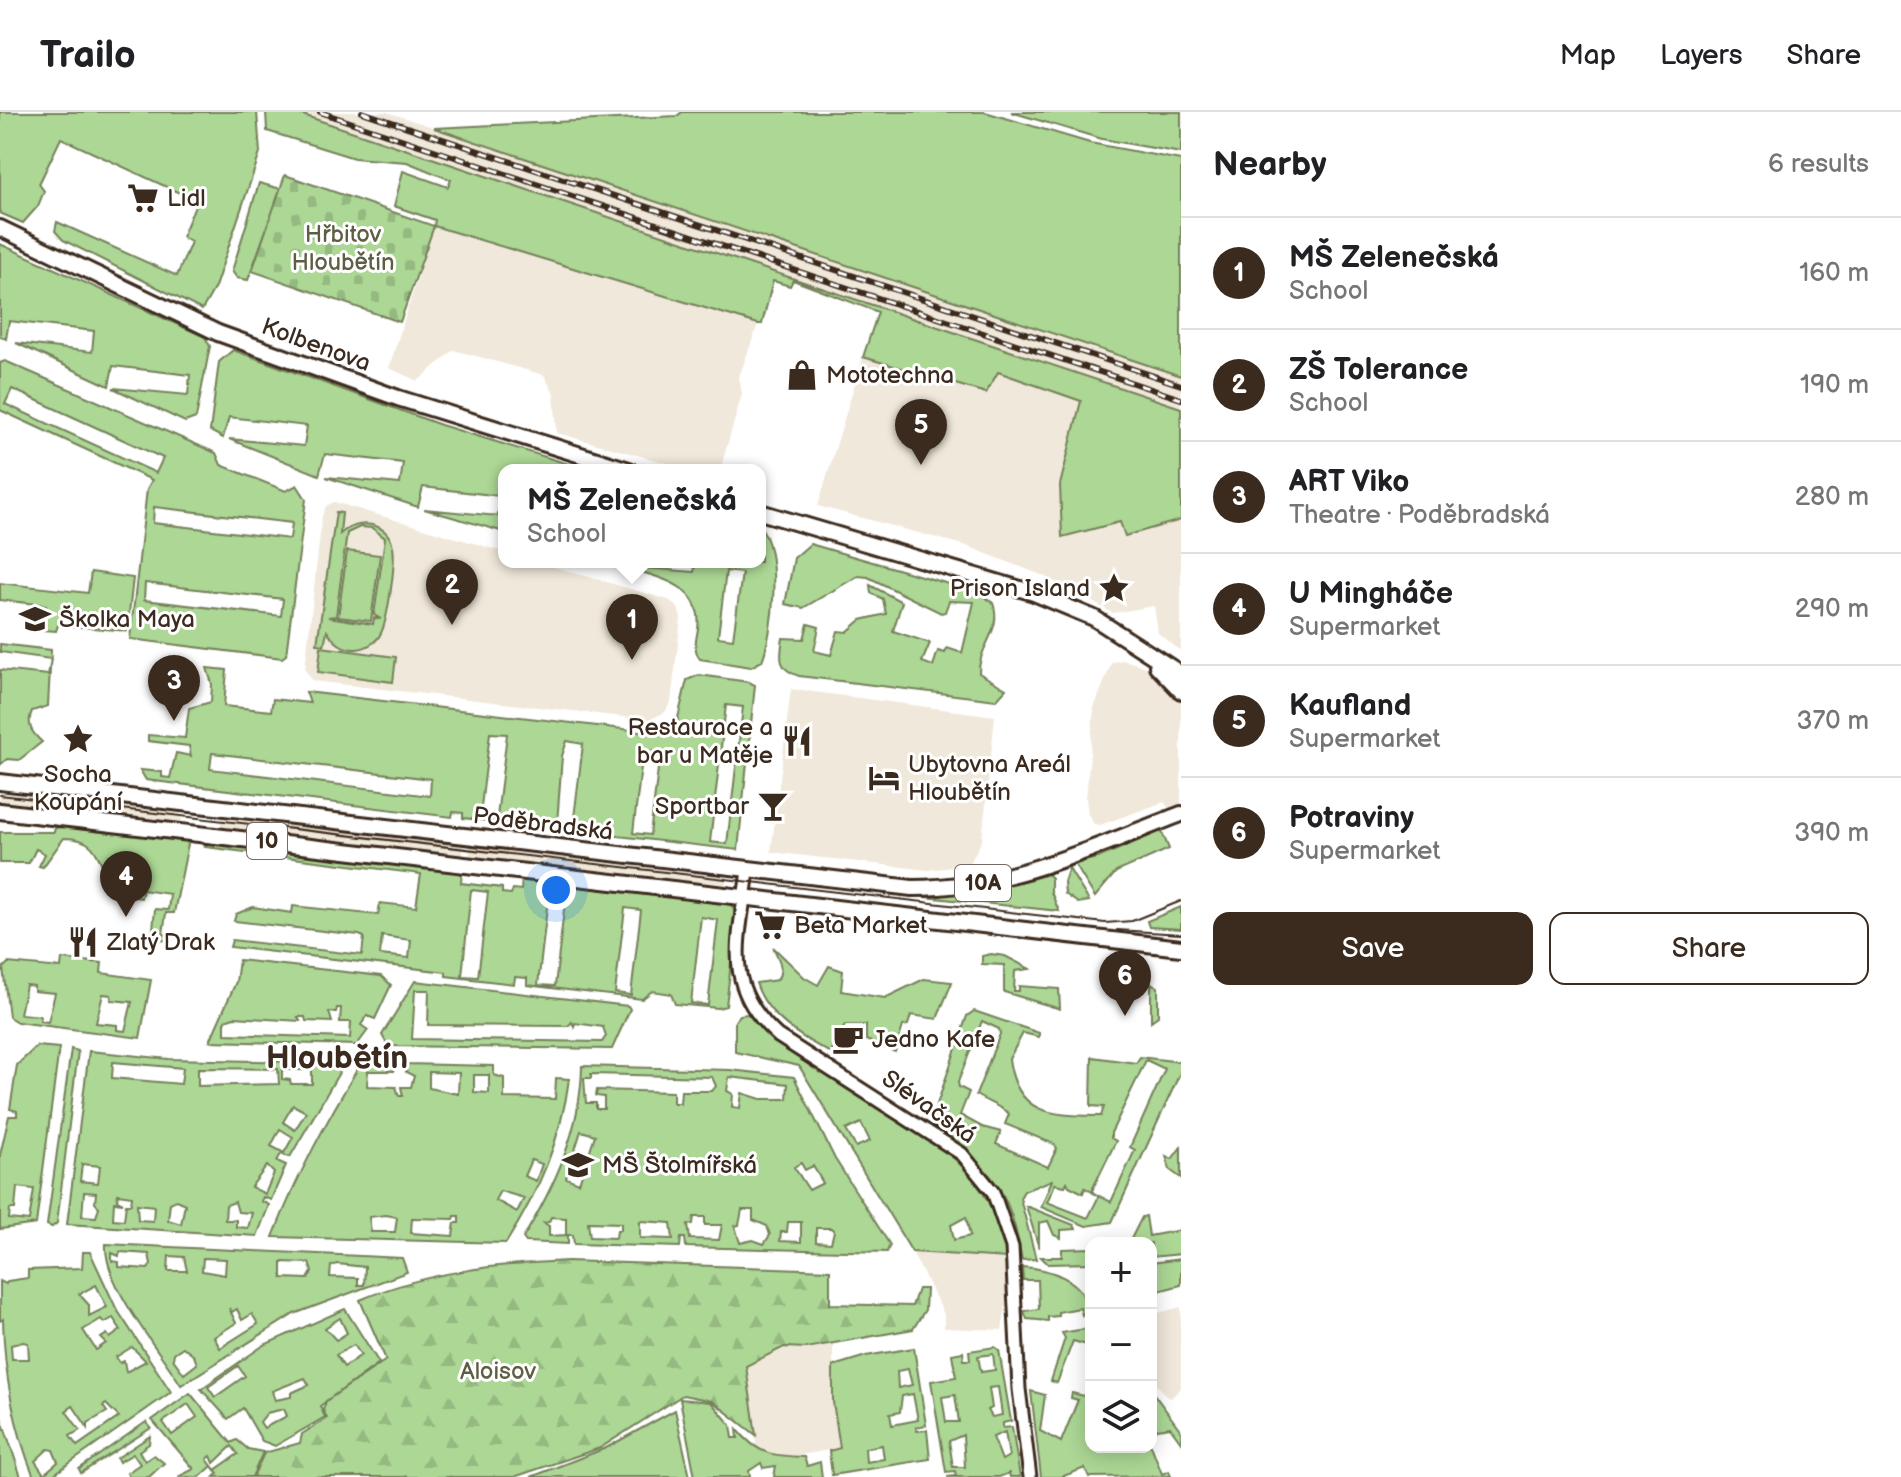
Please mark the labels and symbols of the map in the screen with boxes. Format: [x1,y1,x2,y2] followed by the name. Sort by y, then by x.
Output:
[126,181,160,215] supermarket icon: Lidl
[167,184,206,213] place label: Lidl
[292,220,394,277] park label: Hřbitov Hloubětín
[258,312,374,378] street label: Kolbenova
[785,358,819,392] shop icon: Mototechna
[826,361,954,390] place label: Mototechna
[895,399,947,465] pin: 5
[426,559,478,625] pin: 2
[1097,571,1131,605] place icon: Prison Island
[950,574,1090,603] place label: Prison Island
[606,594,658,660] pin: 1
[18,602,52,636] school or university icon: Školka Maya
[59,605,195,634] place label: Školka Maya
[148,655,200,721] pin: 3
[627,713,773,770] place label: Restaurace a bar u Matěje
[61,722,95,756] place icon: Socha Koupání
[780,724,814,758] restaurant icon: Restaurace a bar u Matěje
[908,750,1071,807] place label: Ubytovna Areál Hloubětín
[34,760,123,817] place label: Socha Koupání
[867,761,901,795] hotel icon: Ubytovna Areál Hloubětín
[756,789,790,823] bar icon: Sportbar
[655,792,749,821] place label: Sportbar
[471,801,615,847] street label: Poděbradská
[247,823,287,859] road number: 10
[100,851,152,917] pin: 4
[955,865,1011,901] road number: 10A
[536,870,576,910] your location
[753,908,787,942] supermarket icon: Beta Market
[794,911,928,940] place label: Beta Market
[66,925,100,959] restaurant icon: Zlatý Drak
[106,928,215,957] place label: Zlatý Drak
[1099,950,1151,1016] pin: 6
[831,1022,865,1056] cafe icon: Jedno Kafe
[872,1025,995,1054] place label: Jedno Kafe
[266,1039,408,1078] district label: Hloubětín
[876,1064,982,1150] street label: Slévačská
[561,1148,595,1182] school or university icon: MŠ Štolmířská
[602,1151,757,1180] place label: MŠ Štolmířská
[460,1357,536,1386] park label: Aloisov

